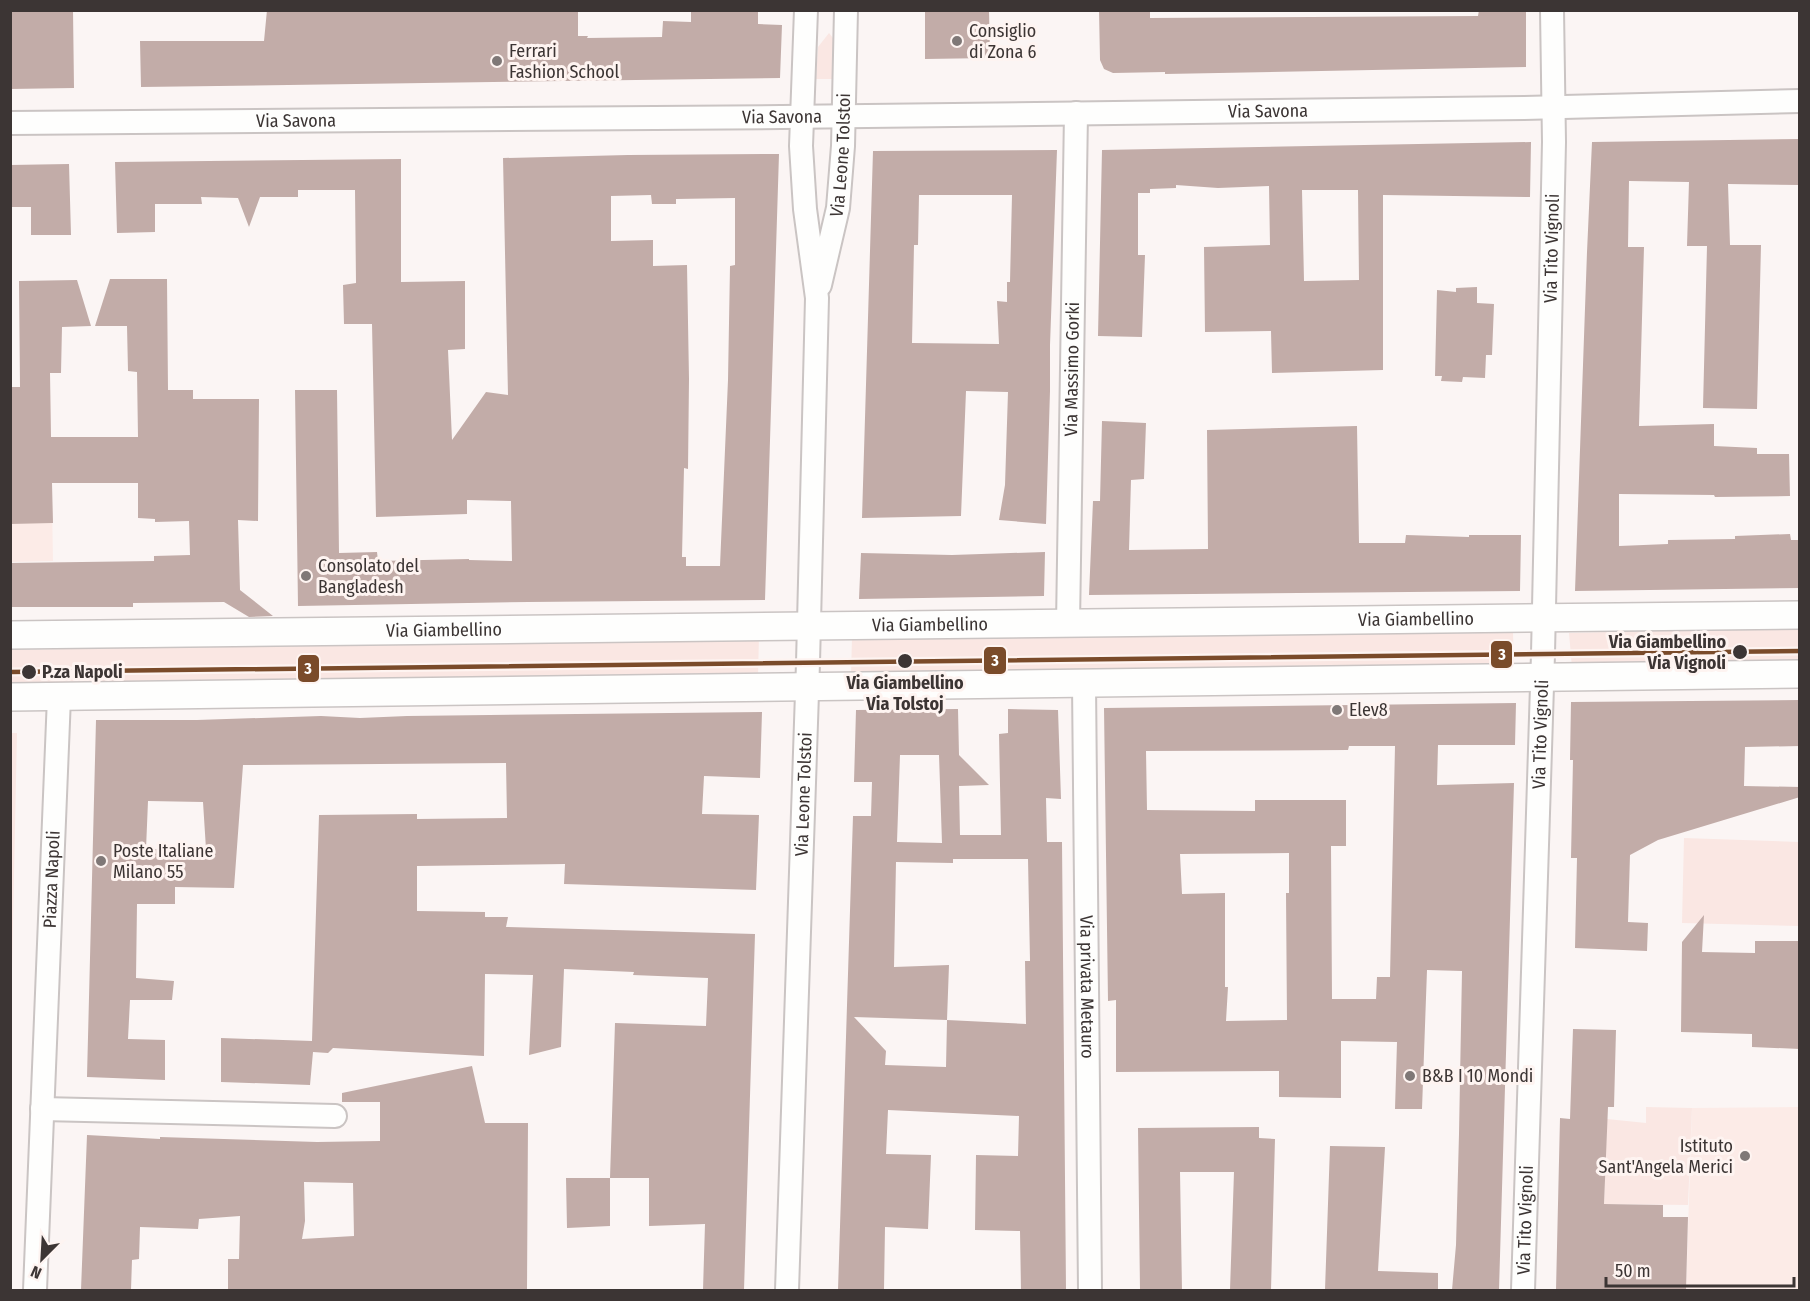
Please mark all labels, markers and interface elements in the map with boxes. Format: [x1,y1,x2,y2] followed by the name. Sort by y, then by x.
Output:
[969,20,1037,63] place label: Consiglio di Zona 6
[950,34,964,48] marker: Consiglio di Zona 6
[509,40,619,83] place label: Ferrari Fashion School
[490,54,504,68] marker: Ferrari Fashion School
[825,93,855,219] street label: Via Leone Tolstoi
[1228,100,1308,123] street label: Via Savona
[742,106,822,128] street label: Via Savona
[256,109,336,132] street label: Via Savona
[1540,193,1564,303] street label: Via Tito Vignoli
[1060,302,1084,437] street label: Via Massimo Gorki
[318,555,419,598] place label: Consolato del Bangladesh
[299,569,313,583] marker: Consolato del Bangladesh
[1358,608,1474,631] street label: Via Giambellino
[872,613,988,636] street label: Via Giambellino
[386,619,502,642] street label: Via Giambellino
[1608,631,1726,674] place label: Via Giambellino Via Vignoli
[1490,640,1513,669] line badge: 3
[1731,643,1749,661] marker: Via Giambellino Via Vignoli
[1497,645,1506,664] text: 3
[983,646,1007,675] line badge: 3
[990,651,999,670] text: 3
[896,652,914,670] marker: Via Giambellino Via Tolstoj
[297,654,320,683] line badge: 3
[303,659,312,678] text: 3
[42,661,123,683] place label: P.za Napoli
[20,663,38,681] marker: P.za Napoli
[845,672,964,715] place label: Via Giambellino Via Tolstoj
[1528,679,1553,789] street label: Via Tito Vignoli
[1349,699,1388,721] place label: Elev8
[1330,703,1344,717] marker: Elev8
[791,732,817,857] street label: Via Leone Tolstoi
[39,830,65,929] street label: Piazza Napoli
[113,840,213,883] place label: Poste Italiane Milano 55
[94,854,108,868] marker: Poste Italiane Milano 55
[1075,915,1099,1059] street label: Via privata Metauro
[1422,1065,1533,1087] place label: B&B I 10 Mondi
[1403,1069,1417,1083] marker: B&B I 10 Mondi
[1599,1135,1733,1178] place label: Istituto Sant'Angela Merici
[1738,1149,1752,1163] marker: Istituto Sant'Angela Merici
[1512,1165,1538,1275] street label: Via Tito Vignoli
[12,1229,72,1289] north arrow
[1606,1250,1794,1288] scale bar
[1615,1260,1651,1282] text: 50 m
[28,1262,44,1283] text: N

